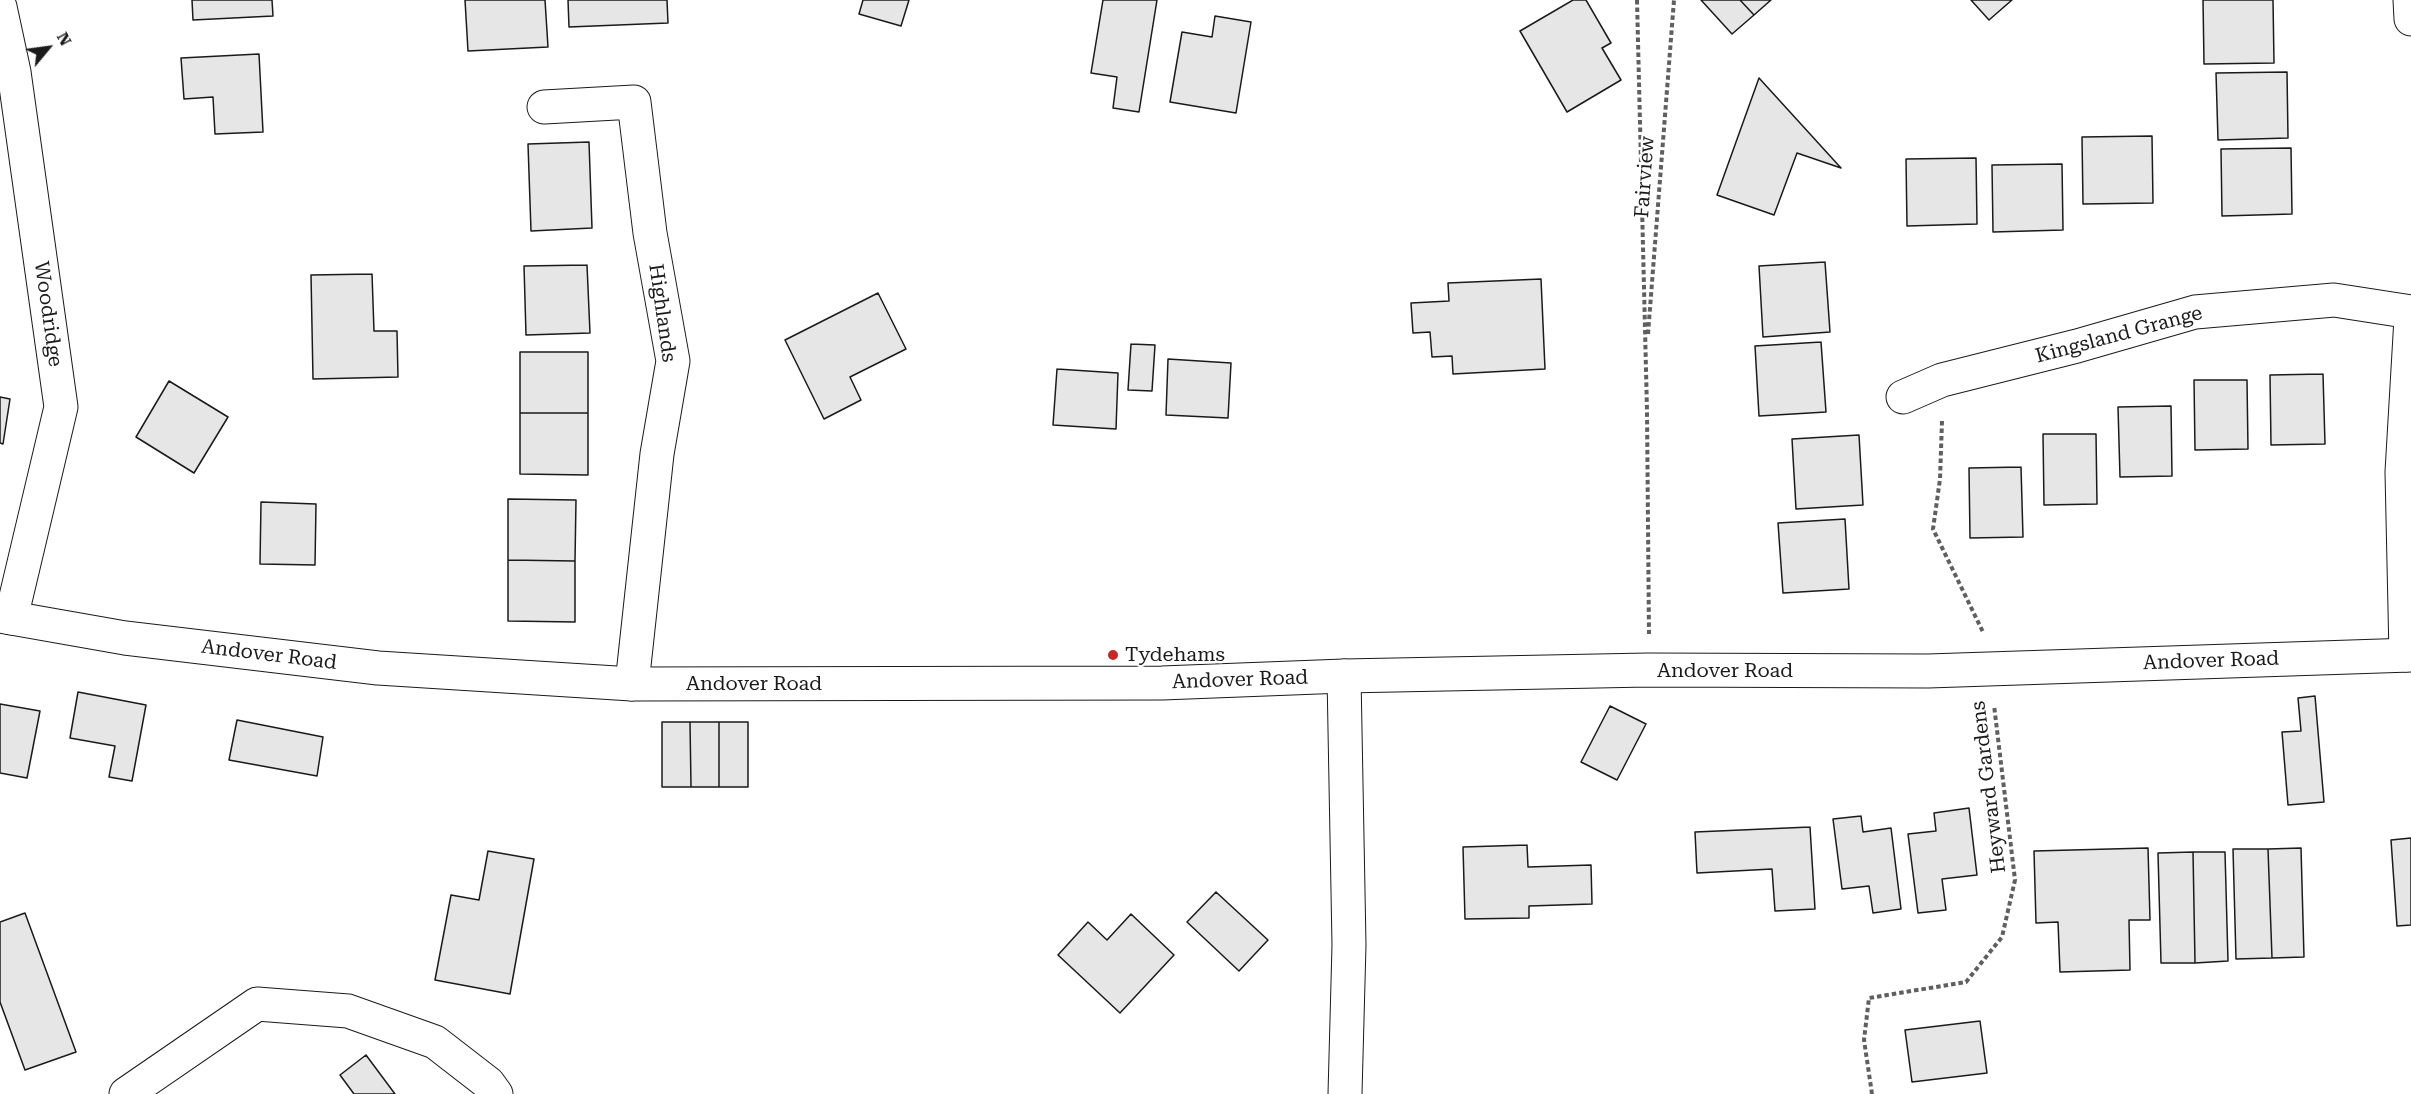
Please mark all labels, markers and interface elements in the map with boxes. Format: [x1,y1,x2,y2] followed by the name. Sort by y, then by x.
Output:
[18,18,78,78] north arrow
[53,29,75,49] text: N
[1630,135,1660,219] street label: Fairview
[29,260,67,368] street label: Woodridge
[643,262,681,364] street label: Highlands
[2033,301,2205,369] street label: Kingsland Grange
[200,635,338,675] street label: Andover Road
[1125,643,1225,667] place label: Tydehams
[2143,647,2279,675] street label: Andover Road
[1106,648,1120,662] marker: Tydehams
[1657,659,1793,683] street label: Andover Road
[1172,666,1308,694] street label: Andover Road
[686,672,822,696] street label: Andover Road
[1967,699,2011,875] street label: Heyward Gardens

